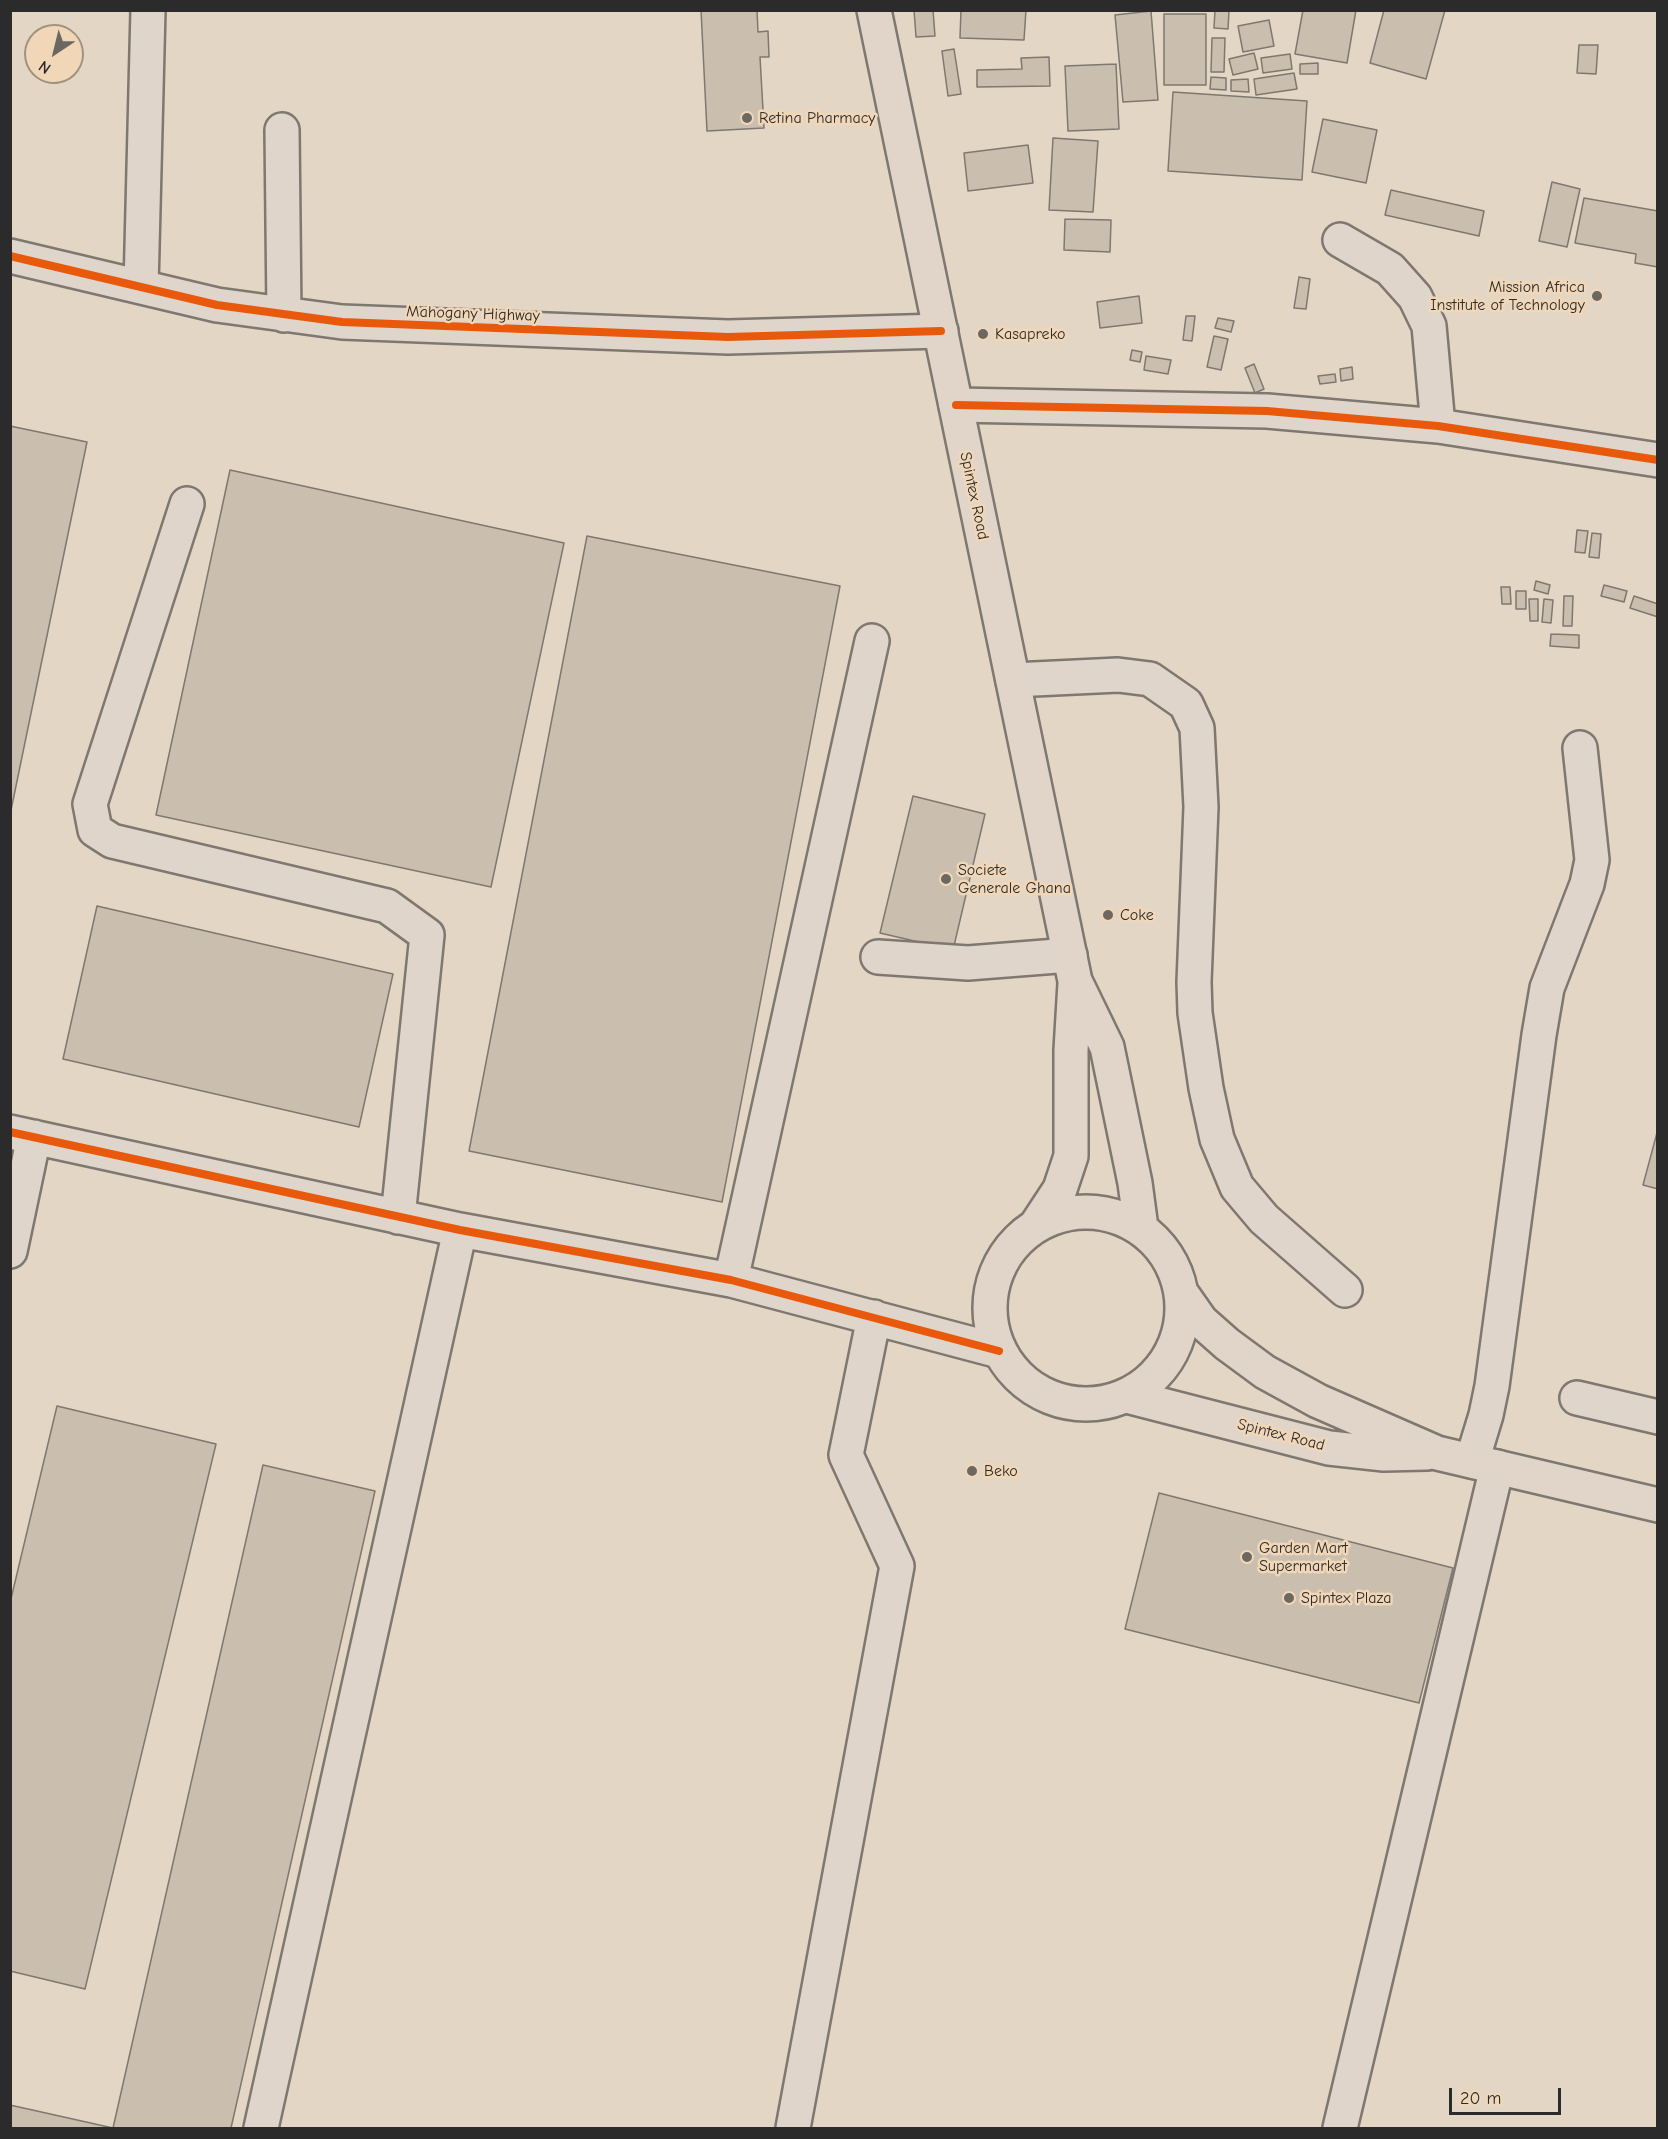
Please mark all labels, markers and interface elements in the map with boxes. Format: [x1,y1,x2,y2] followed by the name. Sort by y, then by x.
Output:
[24,24,84,84] north arrow
[35,57,54,77] text: N
[759,108,876,128] place label: Retina Pharmacy
[740,111,754,125] marker: Retina Pharmacy
[1430,277,1585,315] place label: Mission Africa Institute of Technology
[1590,289,1604,303] marker: Mission Africa Institute of Technology
[406,302,540,326] street label: Mahogany Highway
[995,324,1066,344] place label: Kasapreko
[976,327,990,341] marker: Kasapreko
[955,450,993,542] street label: Spintex Road
[958,860,1071,898] place label: Societe Generale Ghana
[939,872,953,886] marker: Societe Generale Ghana
[1120,905,1154,925] place label: Coke
[1101,908,1115,922] marker: Coke
[1235,1415,1327,1455] street label: Spintex Road
[984,1461,1018,1481] place label: Beko
[965,1464,979,1478] marker: Beko
[1259,1538,1348,1576] place label: Garden Mart Supermarket
[1240,1550,1254,1564] marker: Garden Mart Supermarket
[1301,1588,1391,1608] place label: Spintex Plaza
[1282,1591,1296,1605] marker: Spintex Plaza
[1452,2076,1564,2114] scale bar
[1460,2088,1501,2109] text: 20 m

